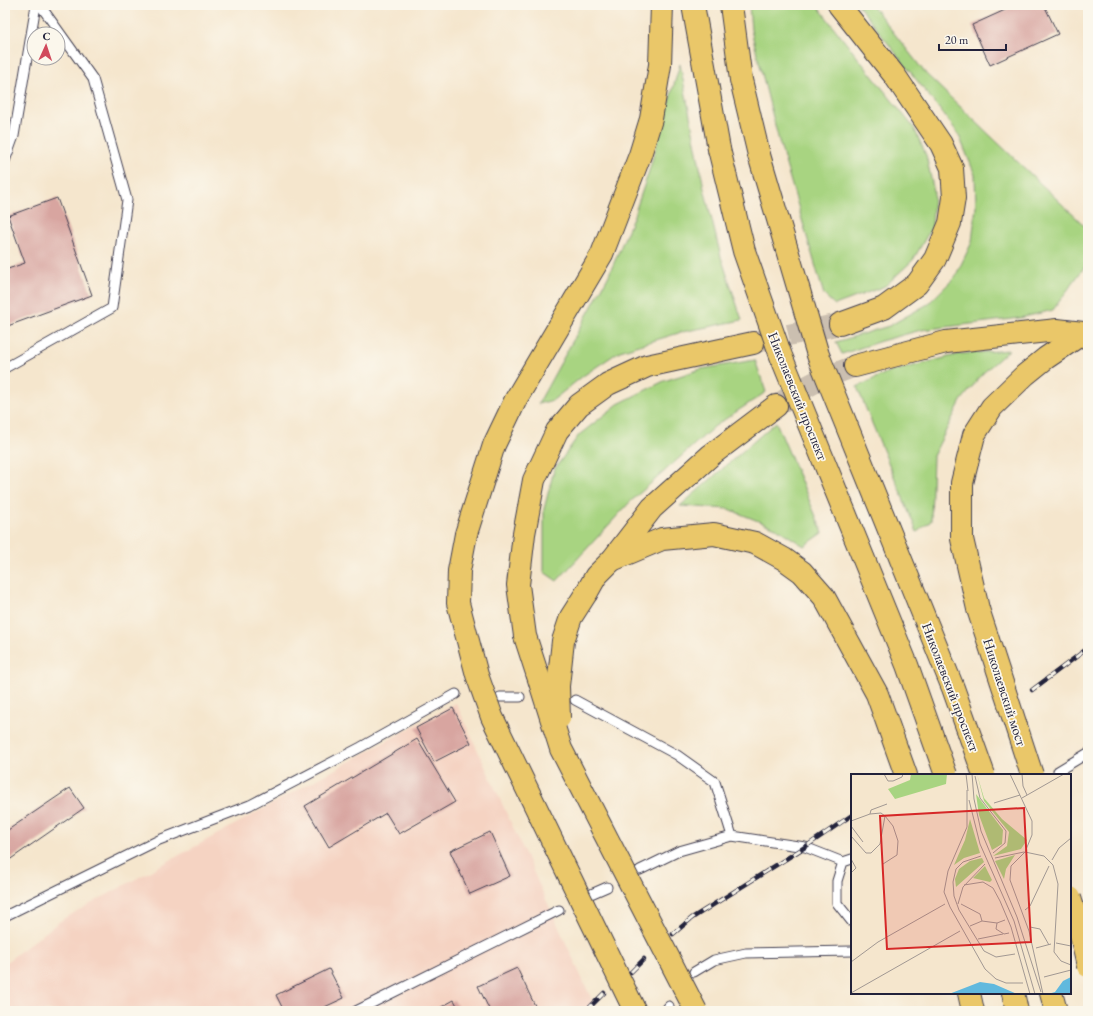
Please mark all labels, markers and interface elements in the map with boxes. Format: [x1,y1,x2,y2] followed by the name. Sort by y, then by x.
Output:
[26,26,66,66] north arrow
[939,26,1006,52] scale bar
[42,29,51,43] text: С
[945,32,969,48] text: 20 m
[764,329,832,463] street label: Николаевский проспект
[918,620,984,754] street label: Николаевский проспект
[979,636,1031,748] street label: Николаевский мост
[851,774,1071,994] inset map

